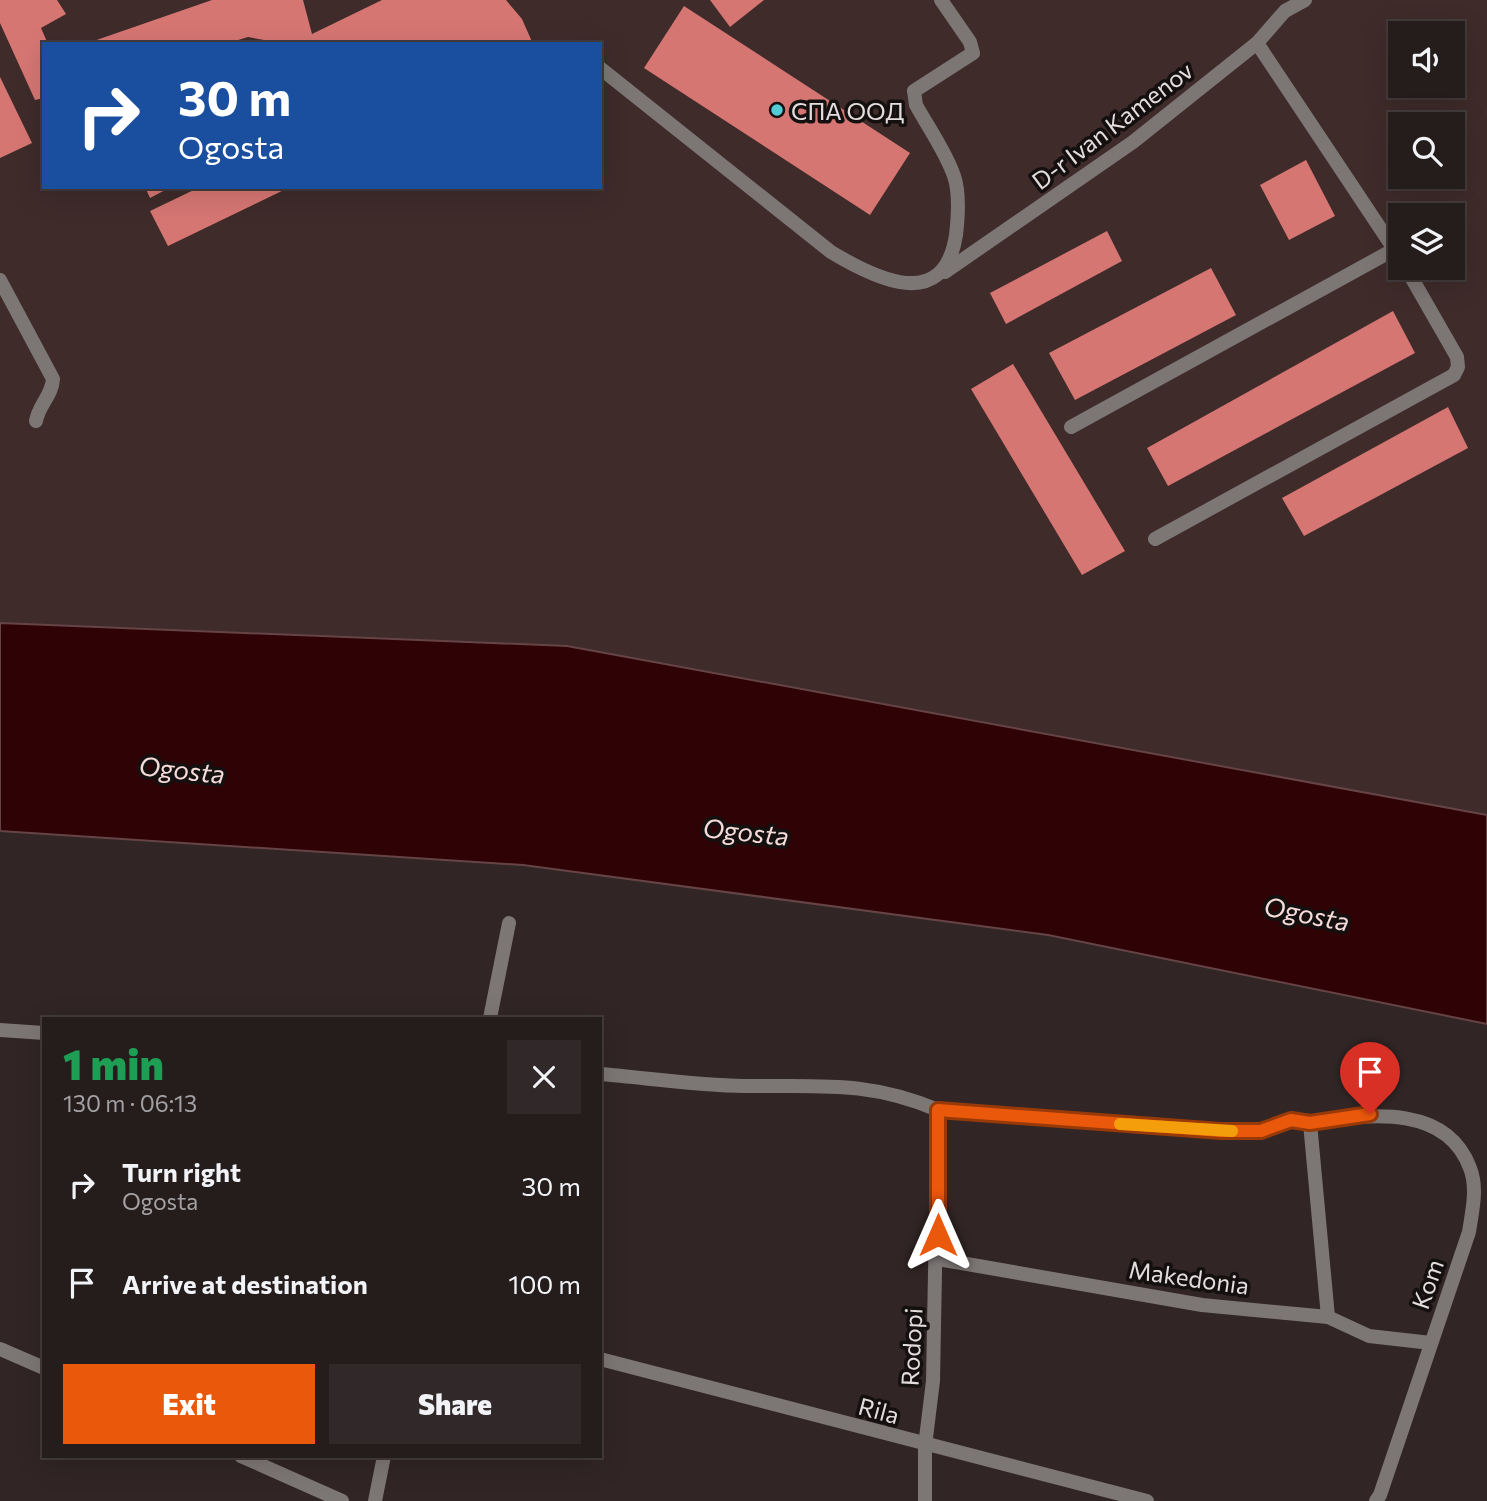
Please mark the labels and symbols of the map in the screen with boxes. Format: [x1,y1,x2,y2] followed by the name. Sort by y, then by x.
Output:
[1026,55,1198,195] street label: D-r Ivan Kamenov
[791,96,904,125] place label: СПА ООД
[769,102,785,118] marker: СПА ООД
[137,749,227,789] water label: Ogosta
[701,811,791,851] water label: Ogosta
[1262,890,1352,936] water label: Ogosta
[1340,1042,1400,1114] pin
[901,1198,975,1272] position arrow
[1127,1254,1251,1300] street label: Makedonia
[1405,1255,1449,1313] street label: Kom
[894,1307,928,1387] street label: Rodopi
[855,1391,903,1429] street label: Rila

